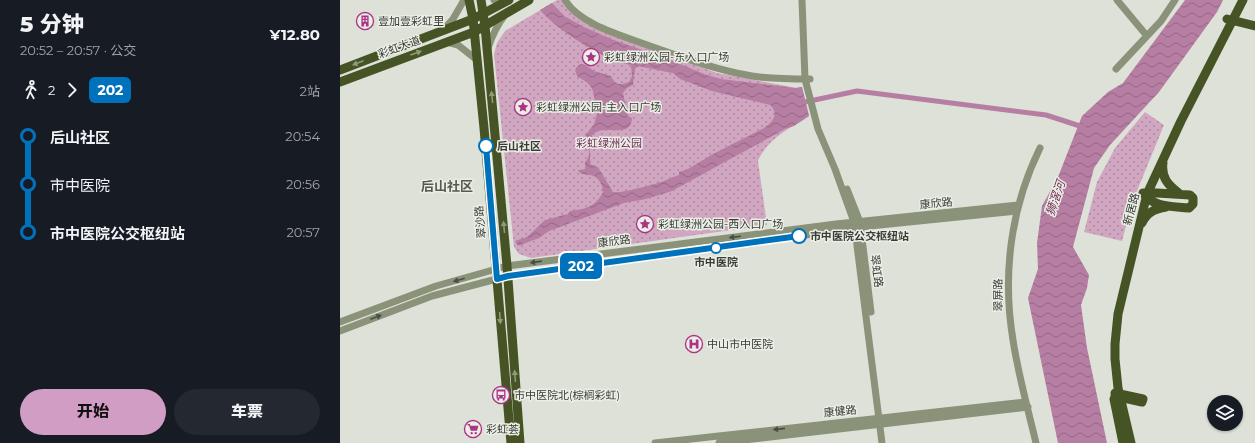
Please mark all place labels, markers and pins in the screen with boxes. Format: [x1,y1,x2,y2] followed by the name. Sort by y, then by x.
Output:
[355,11,375,31] building icon: 壹加壹彩虹里
[378,14,444,28] place label: 壹加壹彩虹里
[581,47,601,67] place icon: 彩虹绿洲公园-东入口广场
[604,50,729,64] place label: 彩虹绿洲公园-东入口广场
[513,97,533,117] place icon: 彩虹绿洲公园-主入口广场
[536,100,661,114] place label: 彩虹绿洲公园-主入口广场
[478,138,494,154] marker: 后山社区
[497,139,541,153] place label: 后山社区
[635,214,655,234] place icon: 彩虹绿洲公园-西入口广场
[658,217,783,231] place label: 彩虹绿洲公园-西入口广场
[791,228,807,244] marker: 市中医院公交枢纽站
[810,229,909,243] place label: 市中医院公交枢纽站
[710,242,722,254] marker: 市中医院
[694,255,738,269] place label: 市中医院
[684,334,704,354] hospital icon: 中山市中医院
[707,337,773,351] place label: 中山市中医院
[491,385,511,405] bus stop icon: 市中医院北(棕榈彩虹)
[514,388,620,402] place label: 市中医院北(棕榈彩虹)
[463,419,483,439] supermarket icon: 彩虹荟
[486,422,519,436] place label: 彩虹荟

